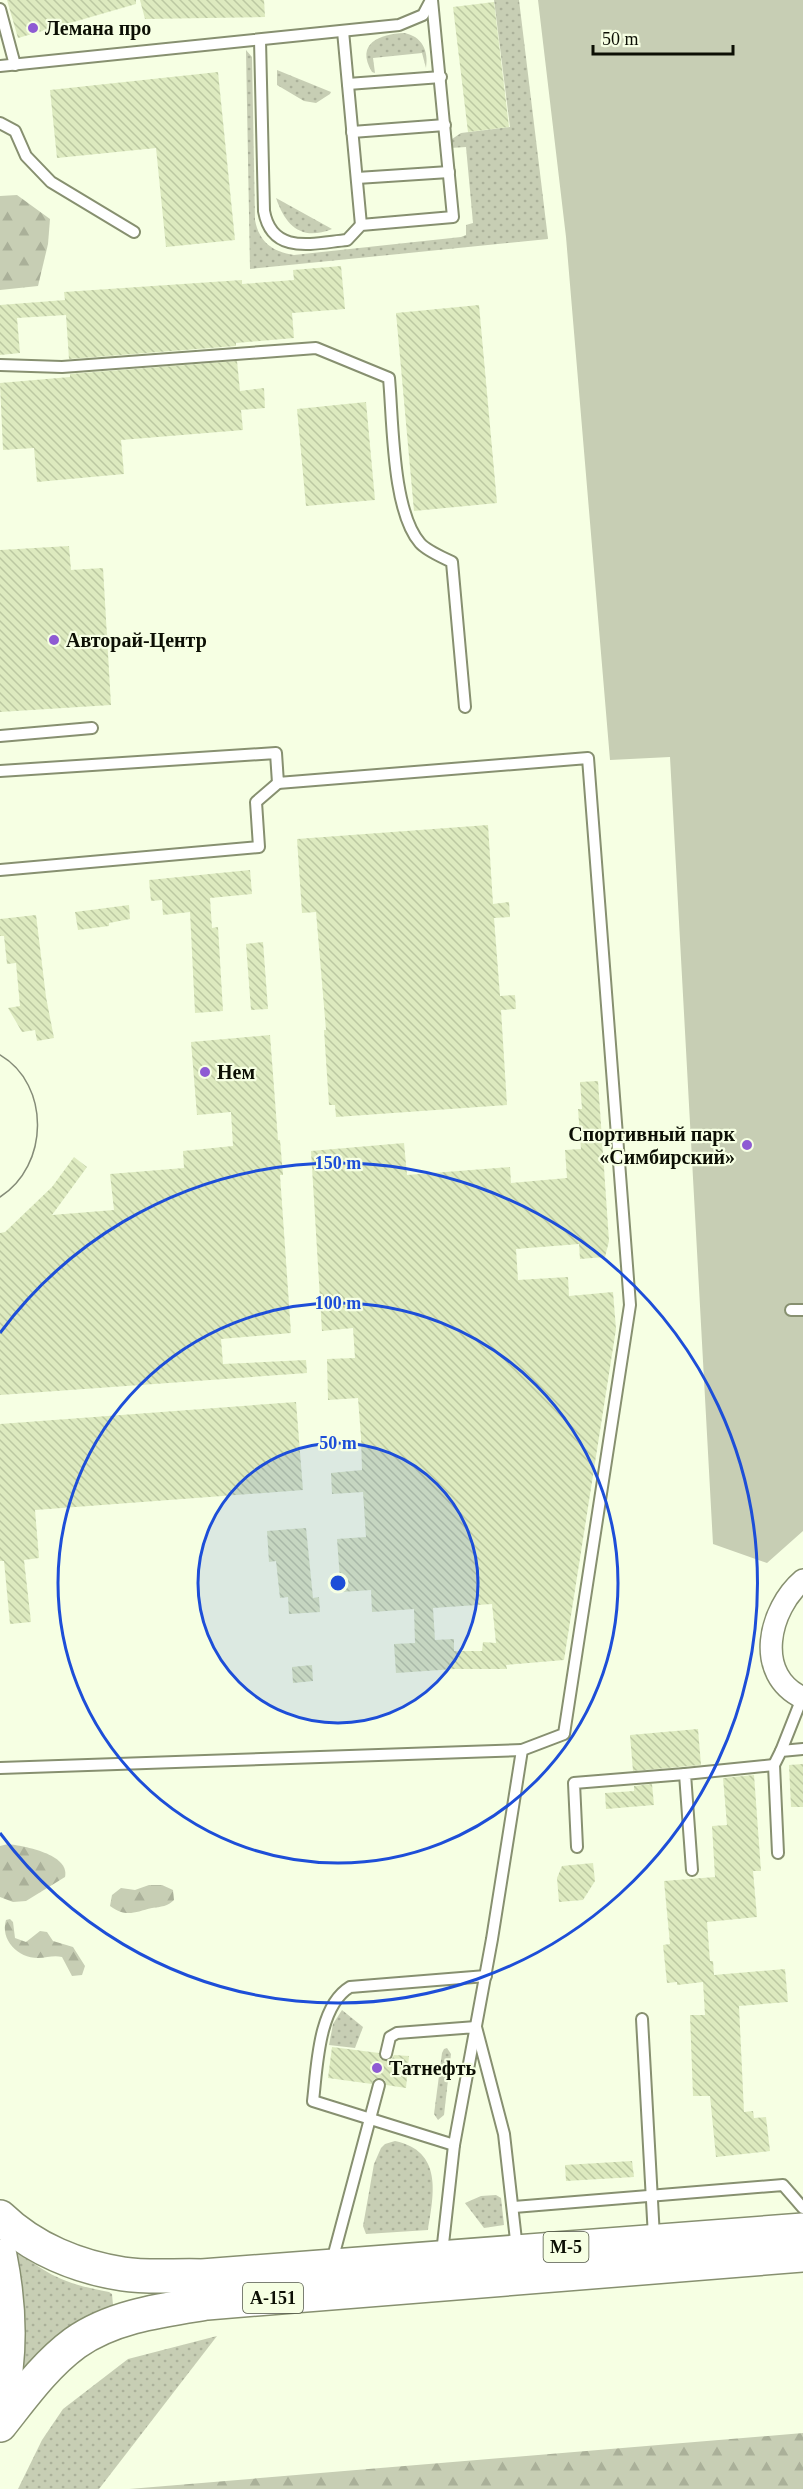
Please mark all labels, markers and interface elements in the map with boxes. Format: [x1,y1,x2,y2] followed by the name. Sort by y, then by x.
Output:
[45,17,151,40] place label: Лемана про
[593,18,732,56] scale bar
[26,21,40,35] marker: Лемана про
[602,29,639,49] text: 50 m
[66,629,207,652] place label: Авторай-Центр
[47,633,61,647] marker: Авторай-Центр
[217,1061,255,1083] place label: Нем
[198,1065,212,1079] marker: Нем
[568,1123,735,1169] place label: Спортивный парк «Симбирский»
[740,1138,754,1152] marker: Спортивный парк «Симбирский»
[315,1153,361,1173] text: 150 m
[315,1293,361,1313] text: 100 m
[319,1433,357,1453] text: 50 m
[328,1573,348,1593] centre of rings
[389,2057,476,2080] place label: Татнефть
[370,2061,384,2075] marker: Татнефть
[544,2232,588,2262] road number: М-5
[243,2283,303,2313] road number: А-151

